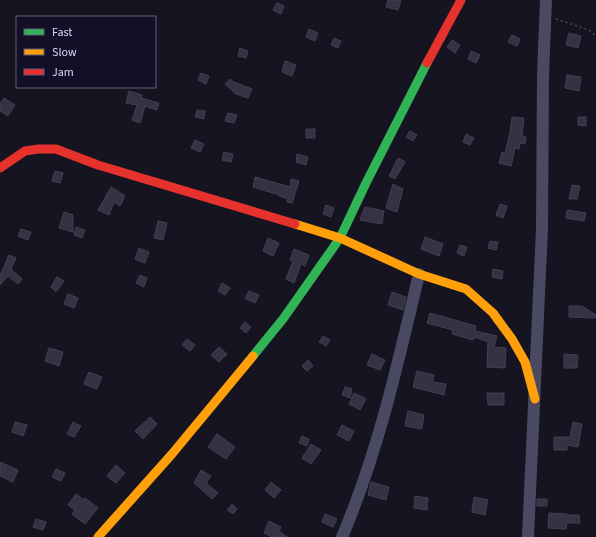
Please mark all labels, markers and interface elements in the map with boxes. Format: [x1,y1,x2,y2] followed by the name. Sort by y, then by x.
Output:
[16,16,156,88] legend
[52,24,72,41] text: Fast
[52,44,77,61] text: Slow
[52,64,74,81] text: Jam

